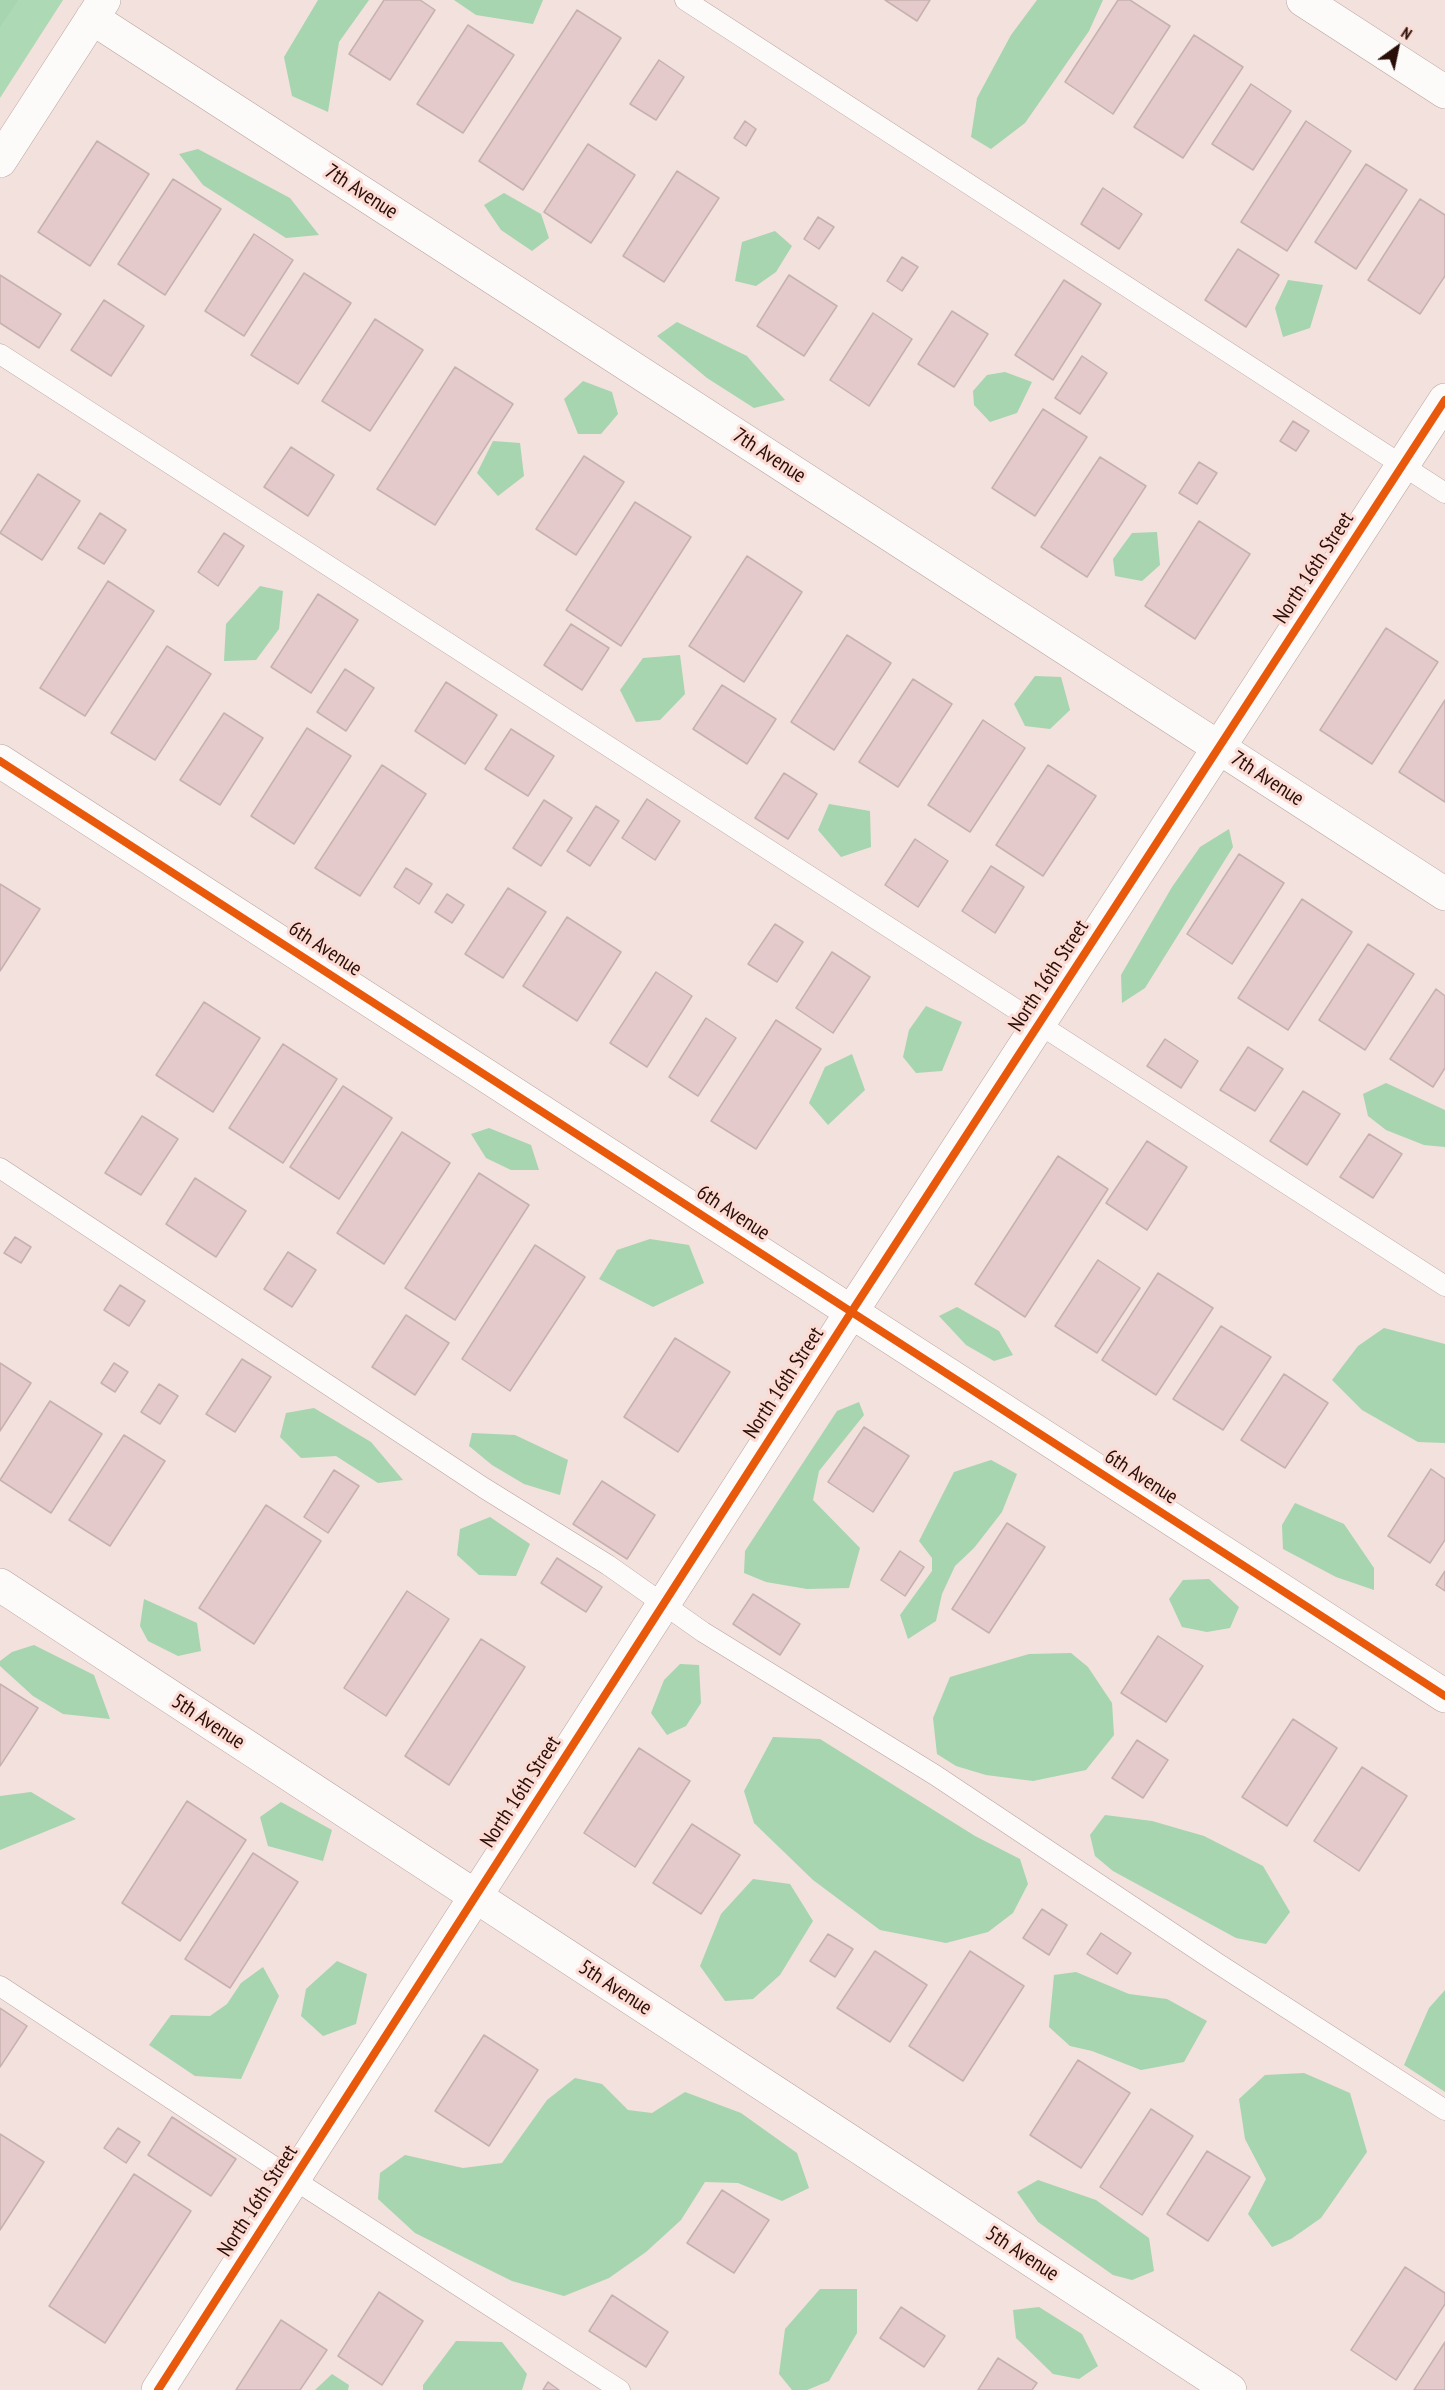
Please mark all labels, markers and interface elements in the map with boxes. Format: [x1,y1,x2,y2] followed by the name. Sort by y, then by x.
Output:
[1367,18,1427,78] north arrow
[1398,22,1416,44] text: N
[320,159,402,225] street label: 7th Avenue
[728,423,810,489] street label: 7th Avenue
[1269,507,1359,629] street label: North 16th Street
[1226,746,1308,812] street label: 7th Avenue
[1004,915,1094,1037] street label: North 16th Street
[284,916,366,982] street label: 6th Avenue
[692,1180,774,1246] street label: 6th Avenue
[739,1322,829,1444] street label: North 16th Street
[1100,1444,1182,1510] street label: 6th Avenue
[167,1689,249,1755] street label: 5th Avenue
[476,1731,566,1853] street label: North 16th Street
[574,1955,656,2021] street label: 5th Avenue
[213,2140,303,2262] street label: North 16th Street
[981,2221,1063,2287] street label: 5th Avenue

